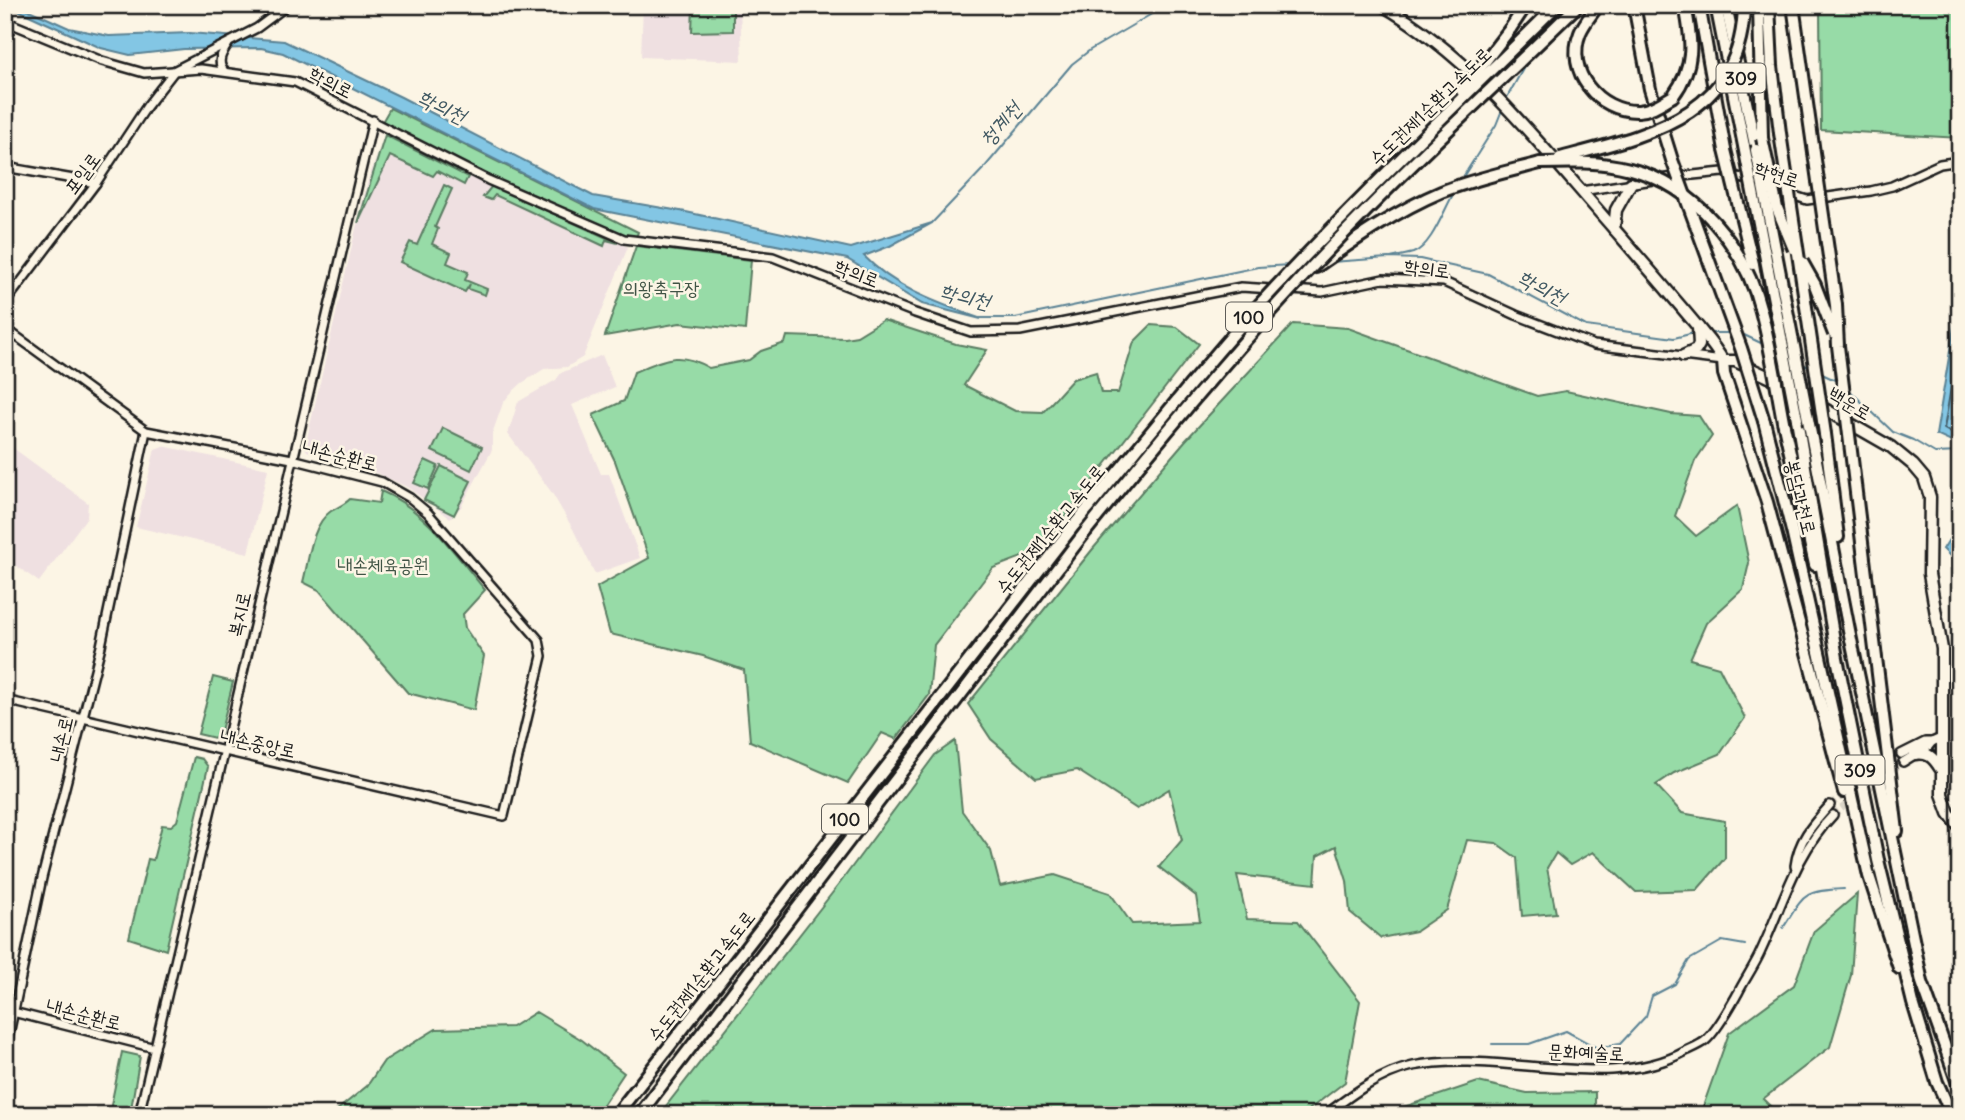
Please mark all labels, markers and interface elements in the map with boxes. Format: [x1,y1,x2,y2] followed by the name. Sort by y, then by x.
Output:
[1364,42,1496,170] street label: 수도권제1순환고속도로
[305,61,357,103] street label: 학의로
[1716,64,1766,92] road number: 309
[413,83,473,130] water label: 학의천
[973,94,1028,152] water label: 청계천
[59,147,105,199] street label: 포일로
[1751,155,1803,193] street label: 학현로
[1403,253,1451,283] street label: 학의로
[831,254,883,292] street label: 학의로
[1513,263,1573,312] water label: 학의천
[623,276,699,300] park label: 의왕축구장
[937,277,995,316] water label: 학의천
[1226,302,1272,332] road number: 100
[1824,381,1876,425] street label: 백운로
[300,434,380,476] street label: 내손순환로
[1780,457,1822,537] street label: 봉담과천로
[990,459,1110,599] street label: 수도권제1순환고속도로
[337,553,429,577] park label: 내손체육공원
[222,589,256,639] street label: 복지로
[44,714,78,764] street label: 내손로
[218,723,298,763] street label: 내손중앙로
[1836,756,1884,784] road number: 309
[822,804,868,834] road number: 100
[642,905,760,1047] street label: 수도권제1순환고속도로
[44,993,124,1035] street label: 내손순환로
[1547,1039,1625,1065] street label: 문화예술로

